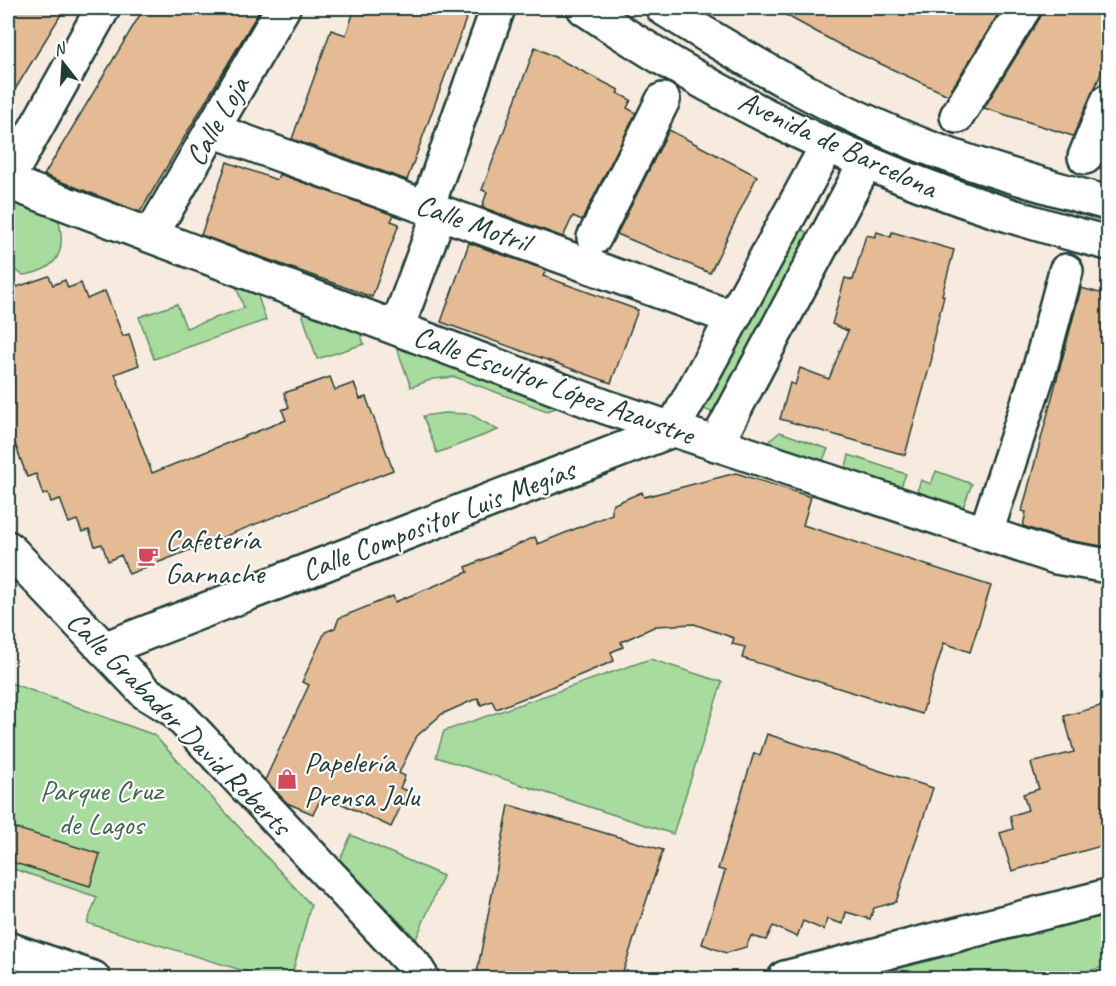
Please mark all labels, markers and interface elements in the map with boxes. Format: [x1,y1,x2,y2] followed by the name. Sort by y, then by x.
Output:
[33,33,93,93] north arrow
[51,38,70,61] text: N
[176,68,259,173] street label: Calle Loja
[733,81,945,207] street label: Avenida de Barcelona
[411,185,540,263] street label: Calle Motril
[409,317,701,454] street label: Calle Escultor López Azaustre
[296,449,582,590] street label: Calle Compositor Luis Megías
[165,520,266,592] place label: Cafetería Garnache
[136,544,160,568] cafe icon: Cafetería Garnache
[59,603,301,845] street label: Calle Grabador David Roberts
[304,743,421,815] place label: Papelería Prensa Jalu
[275,767,299,791] shop icon: Papelería Prensa Jalu
[40,771,166,843] park label: Parque Cruz de Lagos

